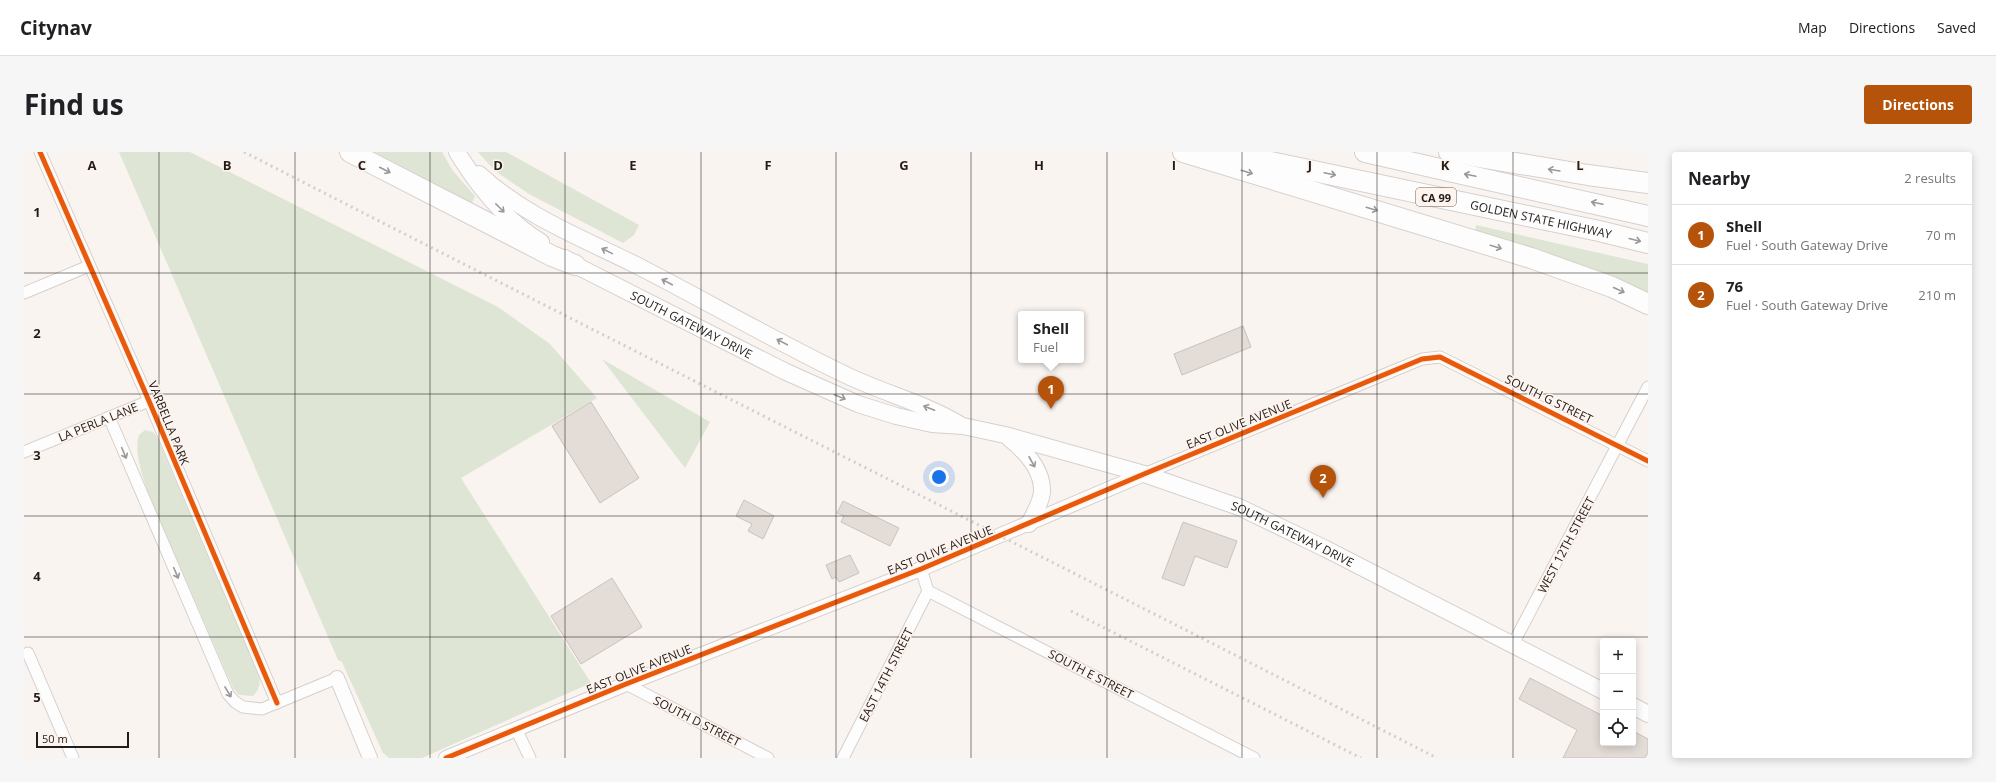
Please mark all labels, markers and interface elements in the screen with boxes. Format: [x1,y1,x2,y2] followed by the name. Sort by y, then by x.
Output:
[20,15,92,41] text: Citynav
[1798,18,1827,37] text: Map
[1849,18,1915,37] text: Directions
[1937,18,1976,37] text: Saved
[24,85,124,123] text: Find us
[1864,85,1972,124] button: Directions
[88,156,97,174] text: A
[223,156,232,174] text: B
[358,156,366,174] text: C
[493,156,503,174] text: D
[629,156,637,174] text: E
[764,156,772,174] text: F
[899,156,909,174] text: G
[1034,156,1044,174] text: H
[1172,156,1176,174] text: I
[1307,156,1312,174] text: J
[1441,156,1450,174] text: K
[1576,156,1584,174] text: L
[1548,165,1561,173] one-way arrow
[378,167,390,174] one-way arrow
[1688,167,1750,190] text: Nearby
[1241,169,1254,176] one-way arrow
[1904,169,1956,187] text: 2 results
[1323,171,1336,179] one-way arrow
[1463,171,1476,179] one-way arrow
[1416,188,1456,206] road number: CA 99
[1469,196,1614,242] street label: GOLDEN STATE HIGHWAY
[1590,198,1603,206] one-way arrow
[33,203,41,221] text: 1
[495,203,505,213] one-way arrow
[1365,206,1377,214] one-way arrow
[1726,216,1762,236] text: Shell
[1697,226,1705,244] text: 1
[1926,226,1956,244] text: 70 m
[1628,236,1641,244] one-way arrow
[1726,236,1888,254] text: Fuel · South Gateway Drive
[1489,244,1502,251] one-way arrow
[602,247,614,254] one-way arrow
[1726,276,1743,296] text: 76
[661,277,673,285] one-way arrow
[628,286,756,362] street label: SOUTH GATEWAY DRIVE
[1697,286,1705,304] text: 2
[1918,286,1956,304] text: 210 m
[1612,287,1624,294] one-way arrow
[1726,296,1888,314] text: Fuel · South Gateway Drive
[1018,311,1084,363] popup
[1033,318,1069,338] text: Shell
[33,324,41,342] text: 2
[776,338,788,345] one-way arrow
[1033,338,1058,356] text: Fuel
[1502,370,1596,428] street label: SOUTH G STREET
[1038,376,1064,409] pin: 1
[144,378,194,468] street label: VARBELLA PARK
[833,393,845,401] one-way arrow
[1184,395,1294,453] street label: EAST OLIVE AVENUE
[56,398,140,446] street label: LA PERLA LANE
[923,404,935,412] one-way arrow
[33,446,41,464] text: 3
[121,447,129,459] one-way arrow
[1029,456,1036,468] one-way arrow
[1310,465,1336,498] pin: 2
[929,467,949,487] your location
[1533,493,1599,596] street label: WEST 12TH STREET
[1229,496,1357,570] street label: SOUTH GATEWAY DRIVE
[885,521,995,579] street label: EAST OLIVE AVENUE
[173,566,180,578] one-way arrow
[33,567,41,585] text: 4
[855,625,917,725] street label: EAST 14TH STREET
[1600,638,1636,746] map controls
[1600,638,1636,674] button: +
[584,640,694,698] street label: EAST OLIVE AVENUE
[1045,645,1137,703] street label: SOUTH E STREET
[1600,674,1636,710] button: −
[224,686,232,698] one-way arrow
[33,688,41,706] text: 5
[651,692,744,750] street label: SOUTH D STREET
[1600,710,1636,746] button: locate
[36,730,129,749] scale bar
[42,731,68,746] text: 50 m

